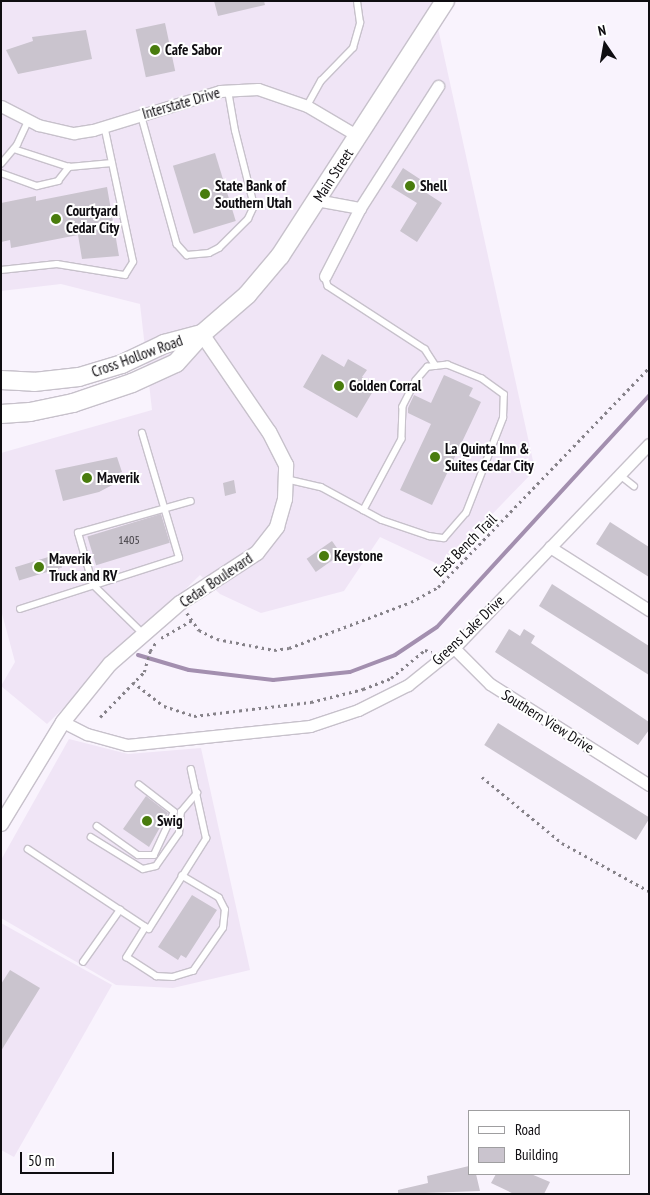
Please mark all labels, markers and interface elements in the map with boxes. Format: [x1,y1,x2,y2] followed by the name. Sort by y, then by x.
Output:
[580,20,630,70] north arrow
[596,21,607,40] text: N
[165,41,222,59] place label: Cafe Sabor
[149,44,161,56] marker: Cafe Sabor
[140,83,222,123] street label: Interstate Drive
[309,145,357,205] street label: Main Street
[215,176,292,211] place label: State Bank of Southern Utah
[420,177,447,195] place label: Shell
[404,180,416,192] marker: Shell
[199,188,211,200] marker: State Bank of Southern Utah
[66,201,119,236] place label: Courtyard Cedar City
[50,213,62,225] marker: Courtyard Cedar City
[89,331,185,381] street label: Cross Hollow Road
[349,377,421,395] place label: Golden Corral
[333,380,345,392] marker: Golden Corral
[445,439,534,474] place label: La Quinta Inn & Suites Cedar City
[429,451,441,463] marker: La Quinta Inn & Suites Cedar City
[97,469,139,487] place label: Maverik
[81,472,93,484] marker: Maverik
[430,510,500,580] street label: East Bench Trail
[118,533,140,547] house number: 1405
[334,547,383,565] place label: Keystone
[49,549,118,584] place label: Maverik Truck and RV
[176,549,256,611] street label: Cedar Boulevard
[318,550,330,562] marker: Keystone
[33,561,45,573] marker: Maverik Truck and RV
[428,591,508,669] street label: Greens Lake Drive
[498,685,598,757] street label: Southern View Drive
[157,812,183,830] place label: Swig
[141,815,153,827] marker: Swig
[468,1110,630,1175] legend
[515,1120,541,1139] text: Road
[22,1142,116,1174] scale bar
[515,1145,558,1164] text: Building
[28,1151,54,1170] text: 50 m

